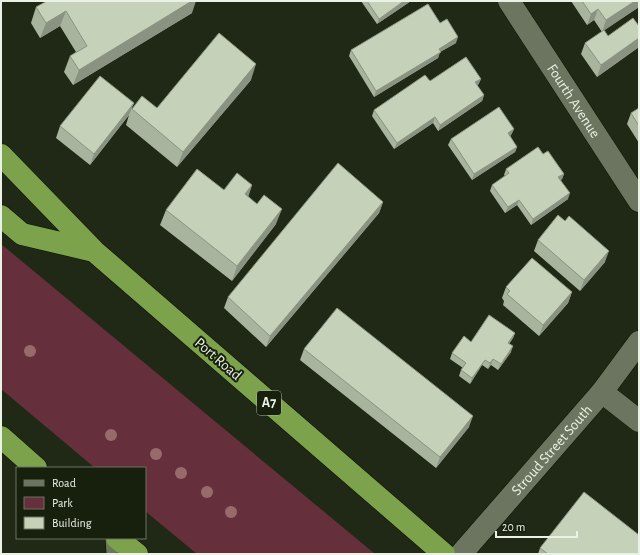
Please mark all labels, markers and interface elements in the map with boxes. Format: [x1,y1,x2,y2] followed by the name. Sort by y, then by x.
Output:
[545,61,603,140] street label: Fourth Avenue
[192,335,244,383] street label: Port Road
[257,391,281,415] road number: A7
[508,402,595,498] street label: Stroud Street South
[16,467,146,539] legend
[52,477,76,489] text: Road
[52,497,73,509] text: Park
[496,513,577,539] scale bar
[52,517,92,529] text: Building
[502,521,525,533] text: 20 m

